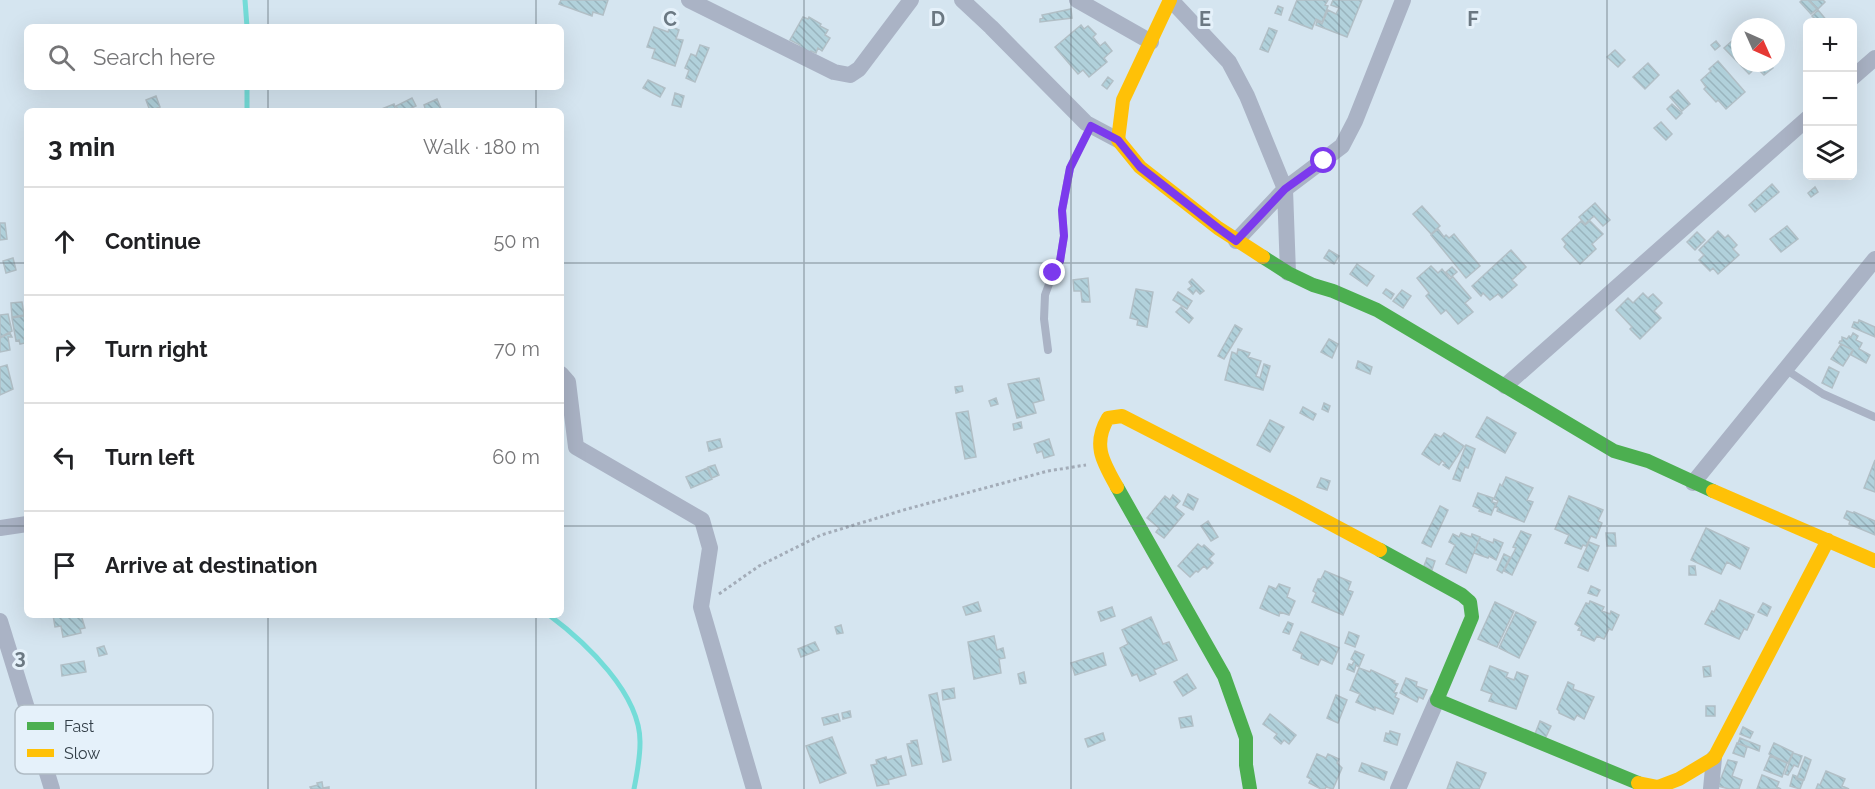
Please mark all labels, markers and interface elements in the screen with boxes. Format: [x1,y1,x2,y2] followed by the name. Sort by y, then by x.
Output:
[663,7,677,31] text: C
[931,7,945,31] text: D
[1199,7,1211,31] text: E
[1467,7,1479,31] text: F
[1731,18,1785,72] north arrow
[1803,18,1857,180] map controls
[1803,18,1857,72] button: +
[24,24,564,90] search box
[45,41,78,74] icon: search
[93,44,215,70] text: Search here
[1803,72,1857,126] button: −
[1803,126,1857,180] button: layers
[48,132,115,162] text: 3 min
[423,135,540,159] text: Walk · 180 m
[1310,147,1336,173] route start
[48,225,81,258] icon: ahead
[105,228,201,254] text: Continue
[493,229,540,253] text: 50 m
[1039,259,1065,285] route end
[48,333,81,366] icon: right
[105,336,208,362] text: Turn right
[494,337,540,361] text: 70 m
[48,441,81,474] icon: left
[105,444,195,470] text: Turn left
[492,445,540,469] text: 60 m
[48,549,81,582] icon: arrive
[105,552,318,578] text: Arrive at destination
[14,645,26,669] text: 3
[15,705,213,774] legend
[64,717,95,736] text: Fast
[64,744,100,763] text: Slow

